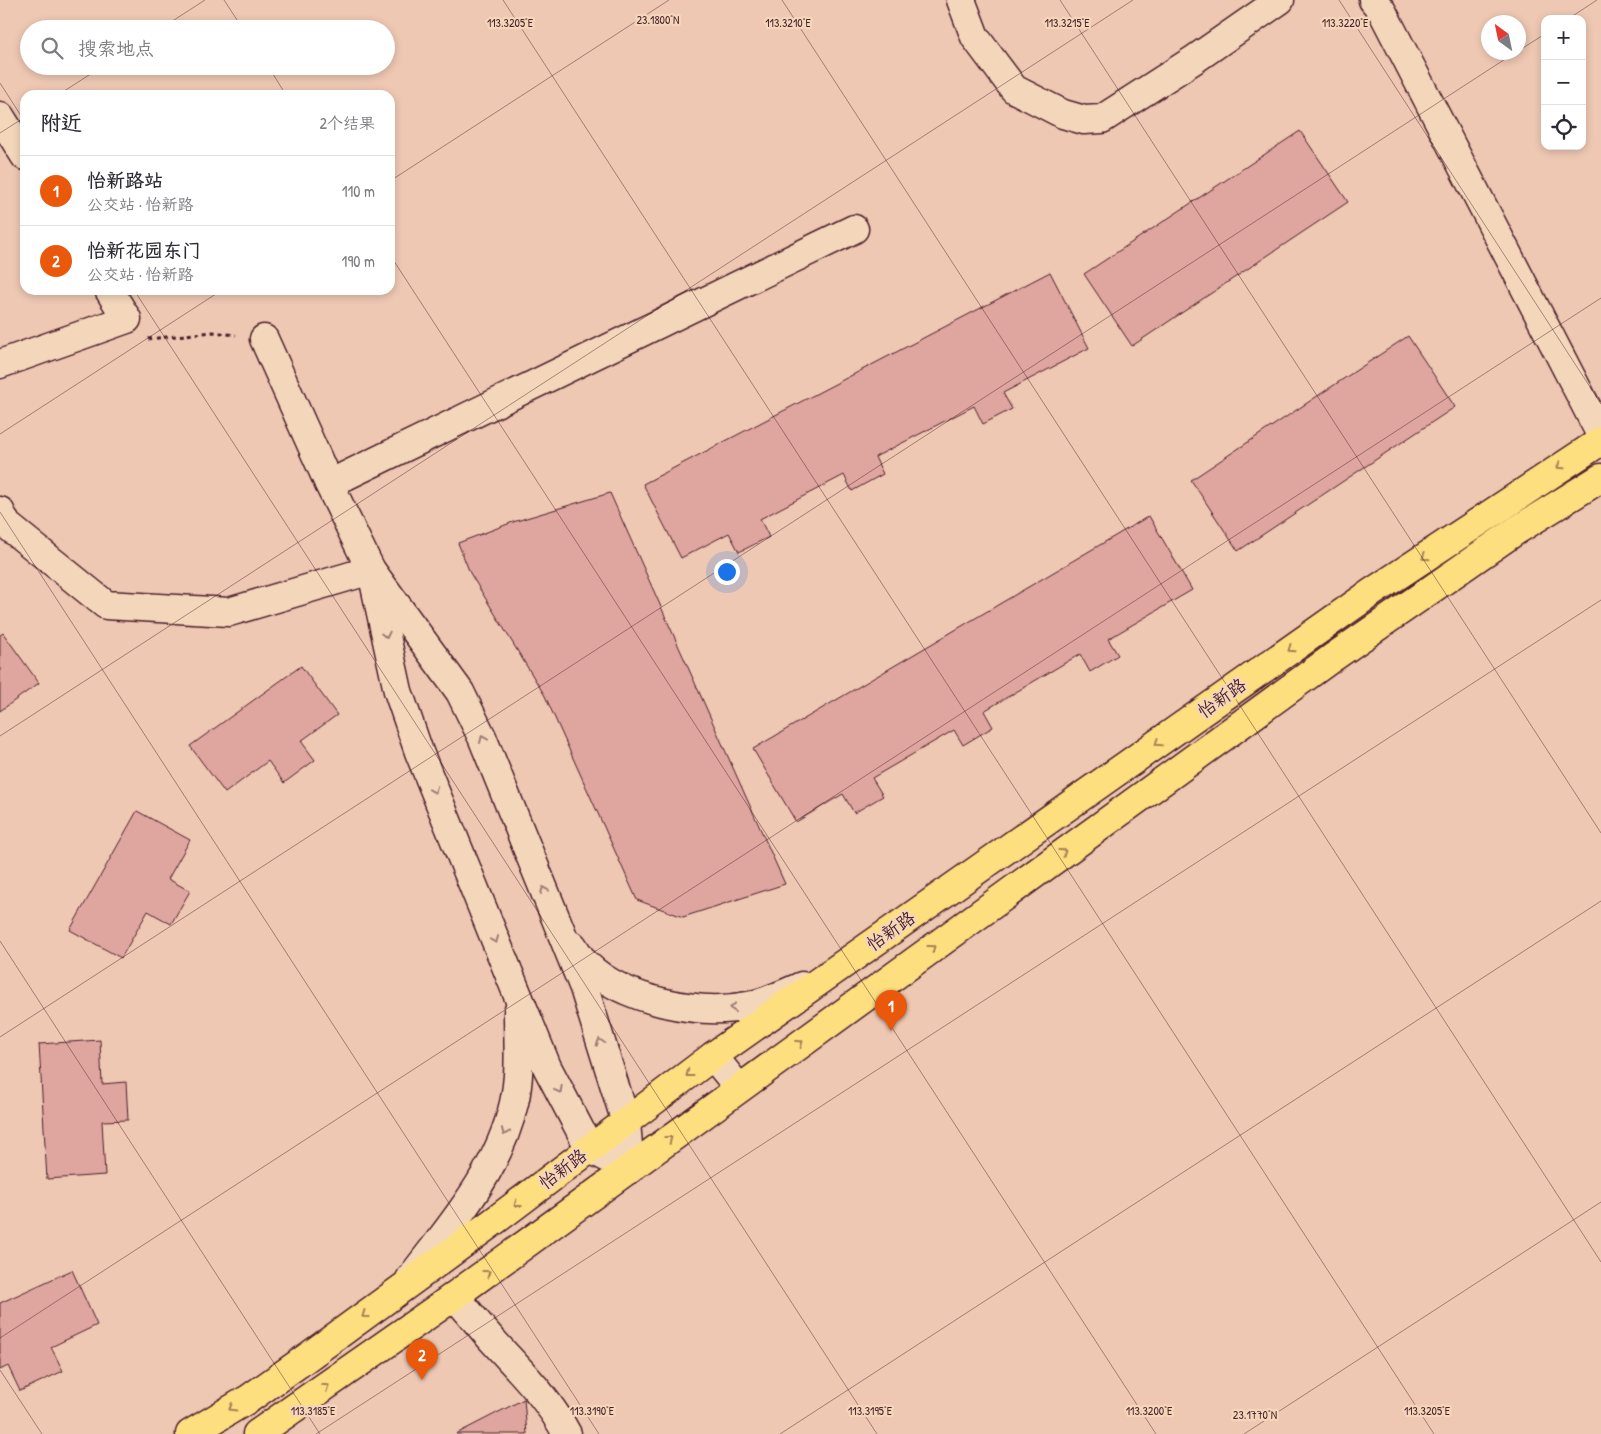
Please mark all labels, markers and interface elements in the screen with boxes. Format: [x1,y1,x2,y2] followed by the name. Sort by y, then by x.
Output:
[636,11,680,28] text: 23.1800°N
[487,14,534,31] text: 113.3205°E
[765,14,811,31] text: 113.3210°E
[1044,14,1090,31] text: 113.3215°E
[1322,14,1369,31] text: 113.3220°E
[1481,15,1526,60] north arrow
[1541,15,1586,150] map controls
[1541,15,1586,60] button: +
[20,20,395,75] search box
[38,34,66,62] icon: search
[78,35,154,61] text: 搜索地点
[1541,60,1586,105] button: −
[1541,105,1586,150] button: locate
[40,108,82,137] text: 附近
[320,112,375,134] text: 2个结果
[87,167,163,193] text: 怡新路站
[53,180,59,202] text: 1
[342,180,375,202] text: 110 m
[87,193,194,215] text: 公交站 · 怡新路
[87,237,201,263] text: 怡新花园东门
[52,250,60,272] text: 2
[342,250,375,272] text: 190 m
[87,263,194,285] text: 公交站 · 怡新路
[1556,460,1565,470] one-way arrow
[1421,551,1430,560] one-way arrow
[714,559,740,585] your location
[380,631,390,639] one-way arrow
[1287,643,1297,652] one-way arrow
[1192,672,1251,723] street label: 怡新路
[478,735,489,744] one-way arrow
[1155,737,1164,746] one-way arrow
[428,785,438,794] one-way arrow
[1057,849,1067,858] one-way arrow
[540,886,551,895] one-way arrow
[861,905,920,956] street label: 怡新路
[489,935,499,944] one-way arrow
[926,945,936,954] one-way arrow
[875,990,907,1031] pin: 1
[729,1002,737,1013] one-way arrow
[596,1039,606,1047] one-way arrow
[794,1041,803,1049] one-way arrow
[685,1068,695,1077] one-way arrow
[553,1084,563,1093] one-way arrow
[500,1127,511,1136] one-way arrow
[663,1136,673,1145] one-way arrow
[534,1142,592,1195] street label: 怡新路
[513,1198,523,1207] one-way arrow
[481,1270,491,1279] one-way arrow
[361,1309,371,1318] one-way arrow
[406,1339,438,1380] pin: 2
[320,1384,329,1393] one-way arrow
[229,1402,238,1412] one-way arrow
[291,1402,336,1419] text: 113.3185°E
[570,1402,615,1419] text: 113.3190°E
[848,1402,893,1419] text: 113.3195°E
[1126,1402,1173,1419] text: 113.3200°E
[1404,1402,1451,1419] text: 113.3205°E
[1233,1406,1277,1423] text: 23.1770°N

